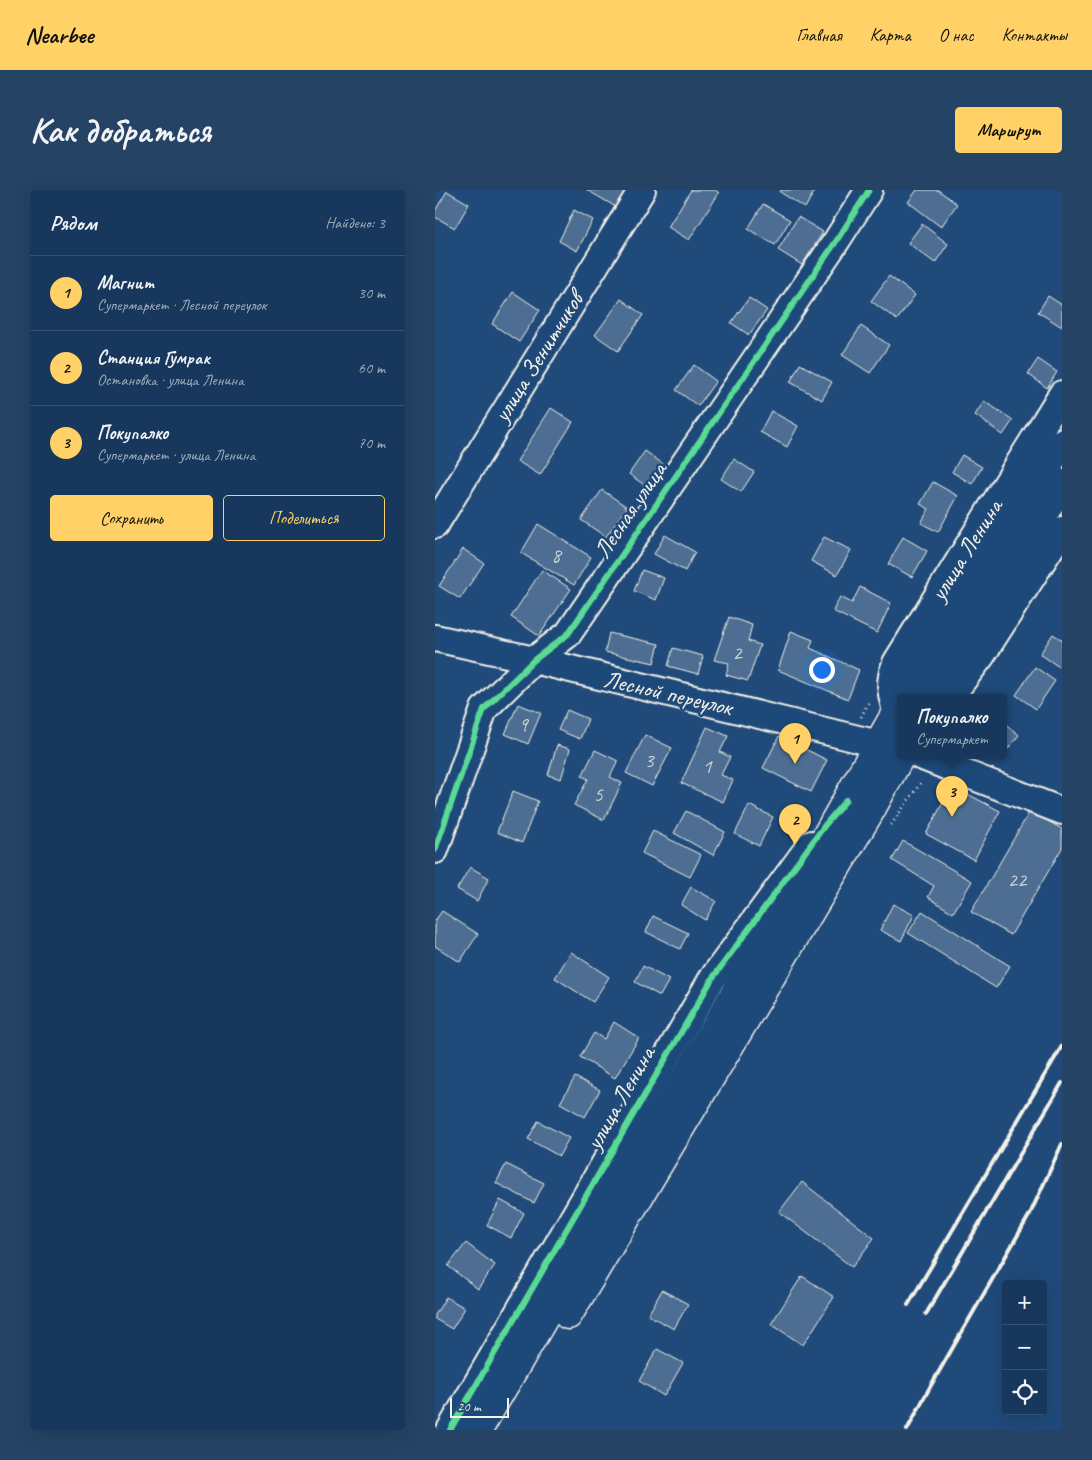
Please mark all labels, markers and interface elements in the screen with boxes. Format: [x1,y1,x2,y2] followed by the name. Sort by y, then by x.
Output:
[25,20,93,50] text: Nearbee
[797,24,842,46] text: Главная
[870,24,911,46] text: Карта
[939,24,974,46] text: О нас
[1002,24,1067,46] text: Контакты
[955,107,1062,153] button: Маршрут
[30,108,211,153] text: Как добраться
[50,210,97,236] text: Рядом
[325,213,385,233] text: Найдено: 3
[97,271,154,295] text: Магнит
[485,282,593,429] street label: улица Зенитчиков
[62,283,70,303] text: 1
[358,283,385,303] text: 30 m
[97,295,266,315] text: Супермаркет · Лесной переулок
[97,346,210,370] text: Станция Гумрак
[62,358,70,378] text: 2
[358,358,385,378] text: 60 m
[97,370,244,390] text: Остановка · улица Ленина
[97,421,168,445] text: Покупалко
[62,433,70,453] text: 3
[358,433,385,453] text: 70 m
[97,445,255,465] text: Супермаркет · улица Ленина
[587,454,674,564] street label: Лесная улица
[922,492,1010,608] street label: улица Ленина
[50,495,213,541] button: Сохранить
[223,495,385,541] button: Поделиться
[551,542,563,568] house number: 8
[732,640,743,666] house number: 2
[809,657,835,683] your location
[601,664,737,723] street label: Лесной переулок
[897,694,1007,759] popup
[916,705,987,729] text: Покупалко
[518,711,529,737] house number: 9
[779,723,811,764] pin: 1
[916,729,988,749] text: Супермаркет
[644,747,655,773] house number: 3
[702,753,713,779] house number: 1
[936,776,968,817] pin: 3
[593,781,604,807] house number: 5
[779,804,811,845] pin: 2
[1008,867,1028,893] house number: 22
[577,1039,663,1157] street label: улица Ленина
[1002,1280,1047,1415] map controls
[1002,1280,1047,1325] button: +
[1002,1325,1047,1370] button: −
[1002,1370,1047,1415] button: locate
[450,1395,509,1418] scale bar
[457,1398,481,1415] text: 20 m

